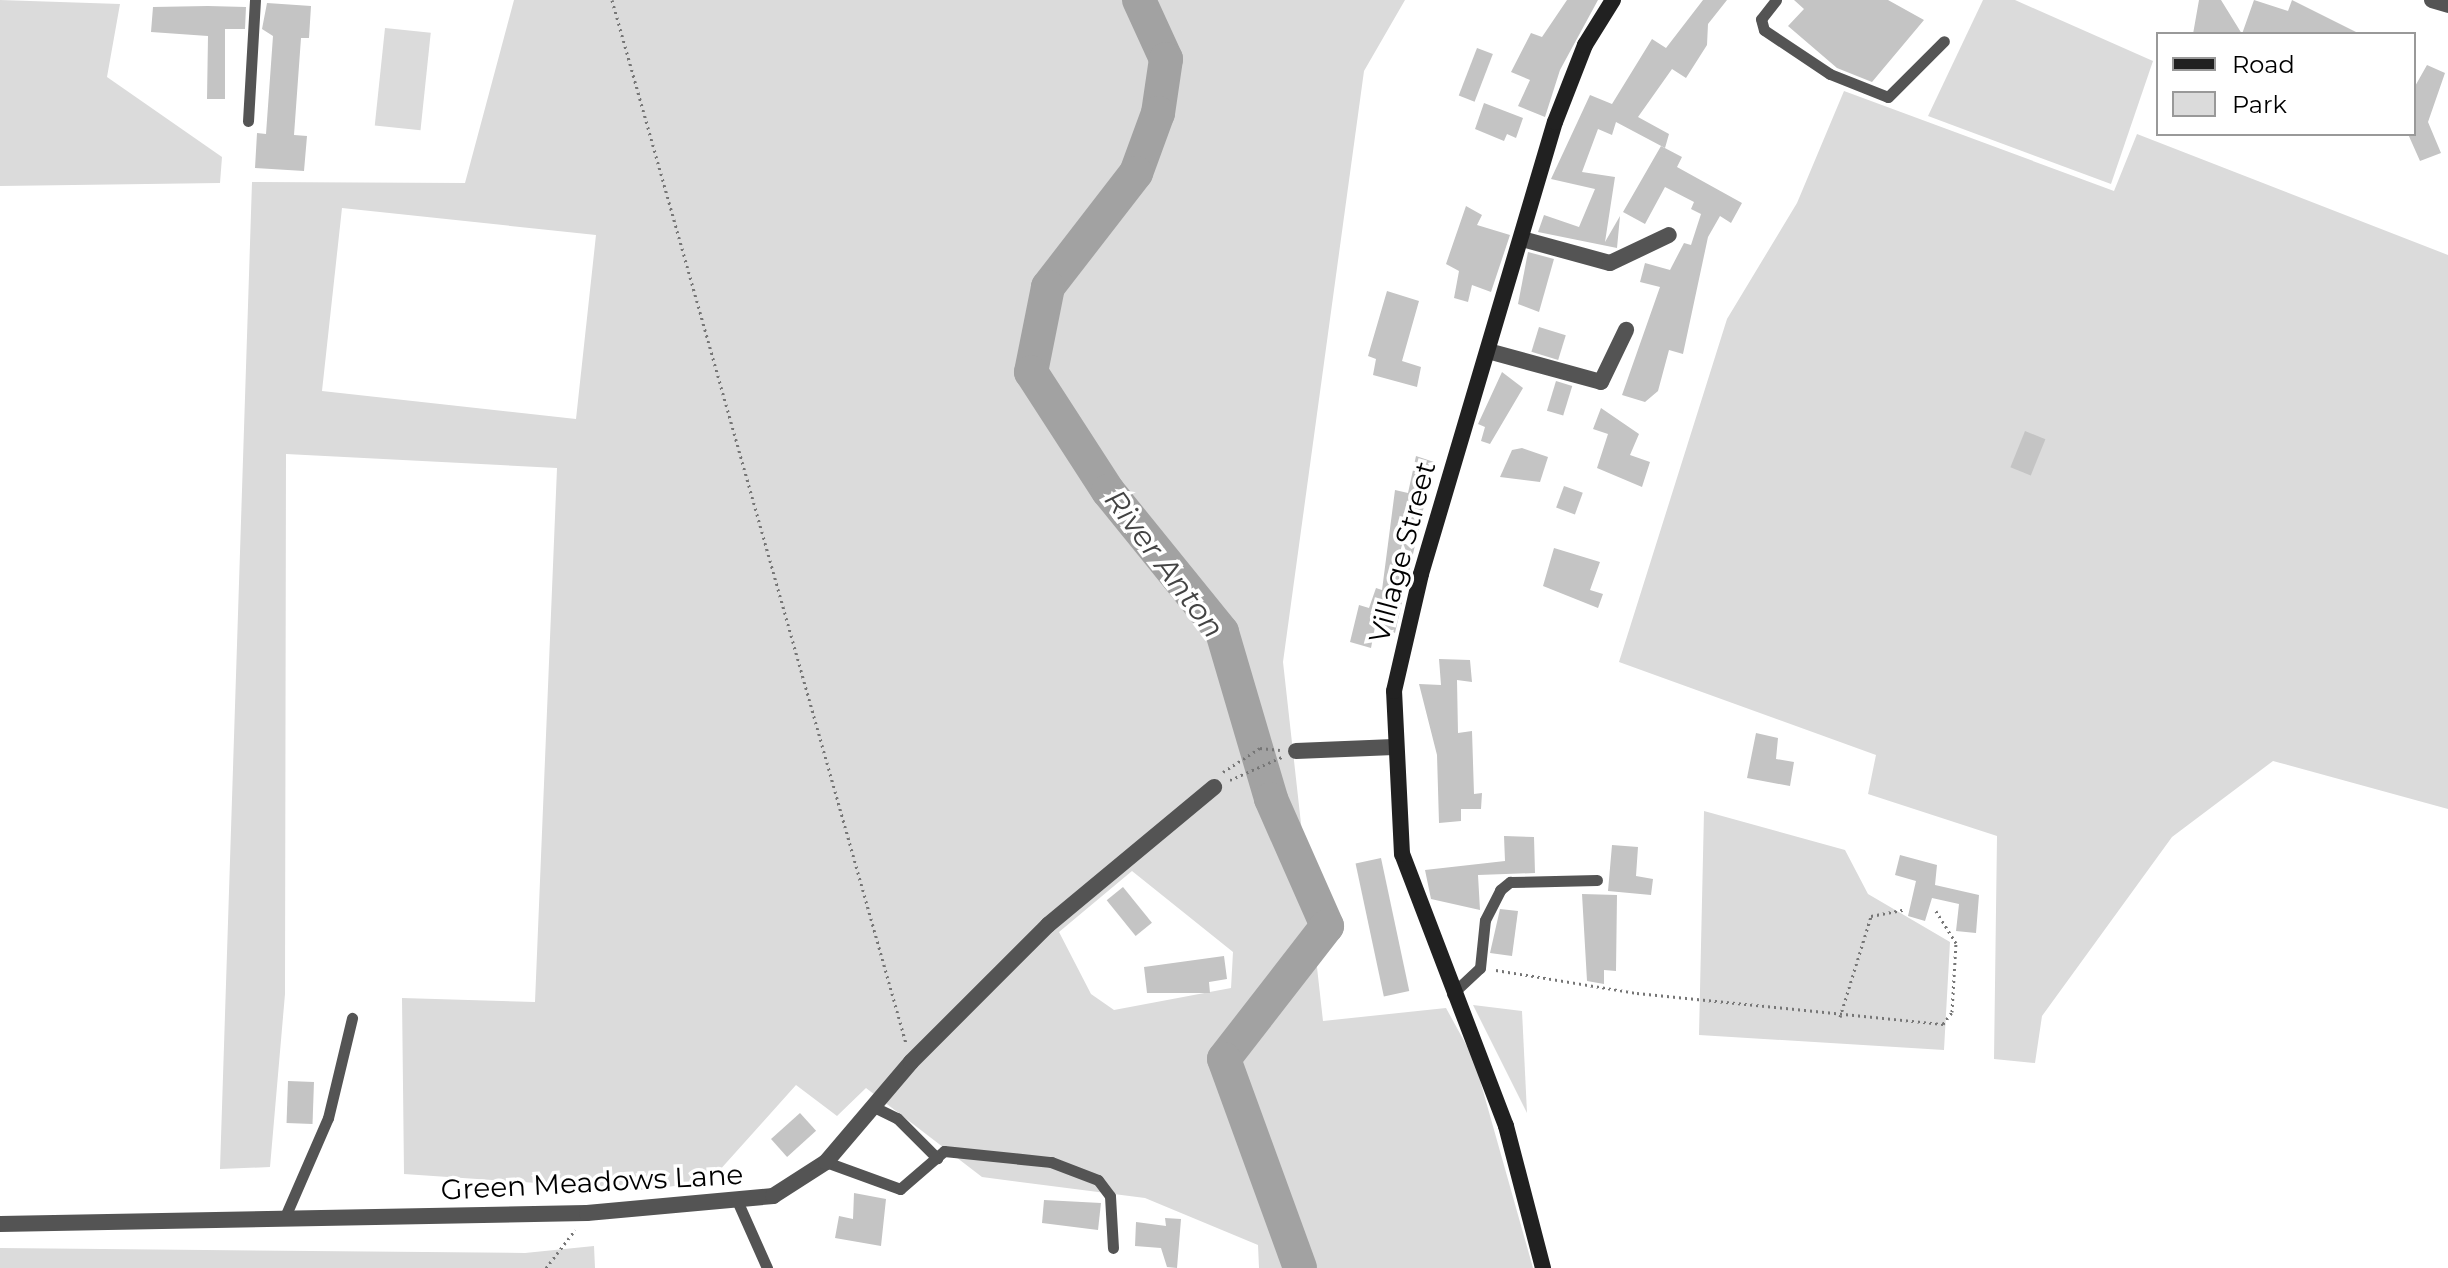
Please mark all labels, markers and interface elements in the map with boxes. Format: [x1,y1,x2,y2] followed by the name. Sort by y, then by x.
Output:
[2156,32,2416,136] legend
[2232,50,2295,79] text: Road
[2232,90,2287,119] text: Park
[1362,458,1442,646] street label: Village Street
[1097,483,1231,645] water label: River Anton
[440,1157,744,1207] street label: Green Meadows Lane

